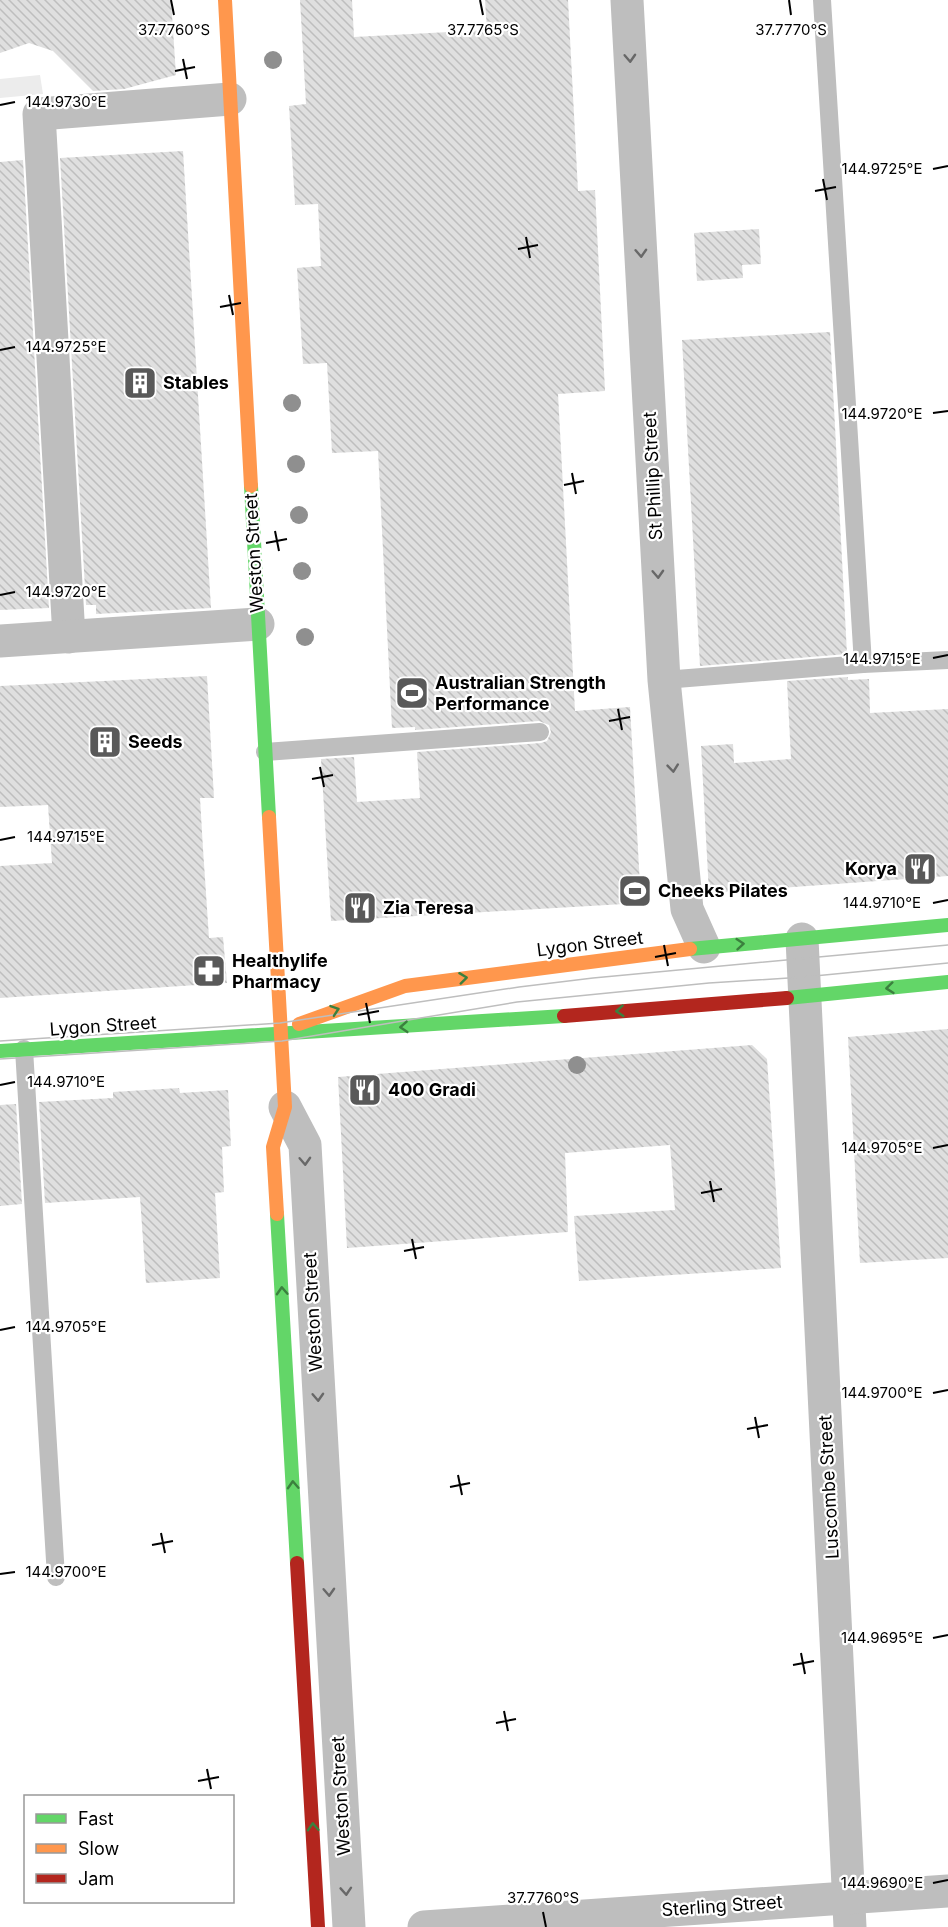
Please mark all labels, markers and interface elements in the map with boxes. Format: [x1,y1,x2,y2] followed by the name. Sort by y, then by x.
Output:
[138,20,210,39] text: 37.7760°S
[447,20,519,39] text: 37.7765°S
[755,20,827,39] text: 37.7770°S
[623,54,636,63] one-way arrow
[25,92,107,111] text: 144.9730°E
[842,159,922,178] text: 144.9725°E
[634,249,647,258] one-way arrow
[26,337,106,356] text: 144.9725°E
[122,365,158,401] building icon: Stables
[163,372,229,393] place label: Stables
[841,404,923,423] text: 144.9720°E
[639,411,666,541] street label: St Phillip Street
[240,493,267,613] street label: Weston Street
[652,569,665,578] one-way arrow
[25,582,107,601] text: 144.9720°E
[843,649,921,668] text: 144.9715°E
[435,672,606,714] place label: Australian Strength Performance
[394,675,430,711] sports icon: Australian Strength Performance
[87,724,123,760] building icon: Seeds
[128,731,183,752] place label: Seeds
[666,763,679,773] one-way arrow
[27,827,105,846] text: 144.9715°E
[902,851,938,887] restaurant icon: Korya
[845,858,897,879] place label: Korya
[617,873,653,909] sports icon: Cheeks Pilates
[658,880,788,901] place label: Cheeks Pilates
[342,890,378,926] restaurant icon: Zia Teresa
[843,893,921,912] text: 144.9710°E
[383,897,474,918] place label: Zia Teresa
[536,927,644,960] street label: Lygon Street
[735,938,744,951] one-way arrow
[232,950,328,992] place label: Healthylife Pharmacy
[191,953,227,989] pharmacy icon: Healthylife Pharmacy
[458,973,468,985] one-way arrow
[885,981,894,994] one-way arrow
[615,1004,624,1017] one-way arrow
[329,1005,340,1018] one-way arrow
[49,1011,157,1040] street label: Lygon Street
[400,1020,409,1033] one-way arrow
[27,1072,105,1091] text: 144.9710°E
[347,1072,383,1108] restaurant icon: 400 Gradi
[388,1079,476,1100] place label: 400 Gradi
[842,1138,922,1157] text: 144.9705°E
[299,1156,312,1165] one-way arrow
[299,1252,326,1372] street label: Weston Street
[276,1286,289,1295] one-way arrow
[26,1317,106,1336] text: 144.9705°E
[841,1383,923,1402] text: 144.9700°E
[311,1393,324,1402] one-way arrow
[814,1414,843,1560] street label: Luscombe Street
[287,1481,300,1490] one-way arrow
[25,1562,107,1581] text: 144.9700°E
[322,1587,335,1596] one-way arrow
[841,1628,923,1647] text: 144.9695°E
[327,1736,354,1856] street label: Weston Street
[24,1795,234,1903] legend
[78,1808,114,1829] text: Fast
[306,1822,319,1831] one-way arrow
[78,1838,119,1859] text: Slow
[78,1868,114,1889] text: Jam
[841,1873,923,1892] text: 144.9690°E
[340,1887,353,1896] one-way arrow
[507,1888,579,1907] text: 37.7760°S
[661,1891,783,1920] street label: Sterling Street

